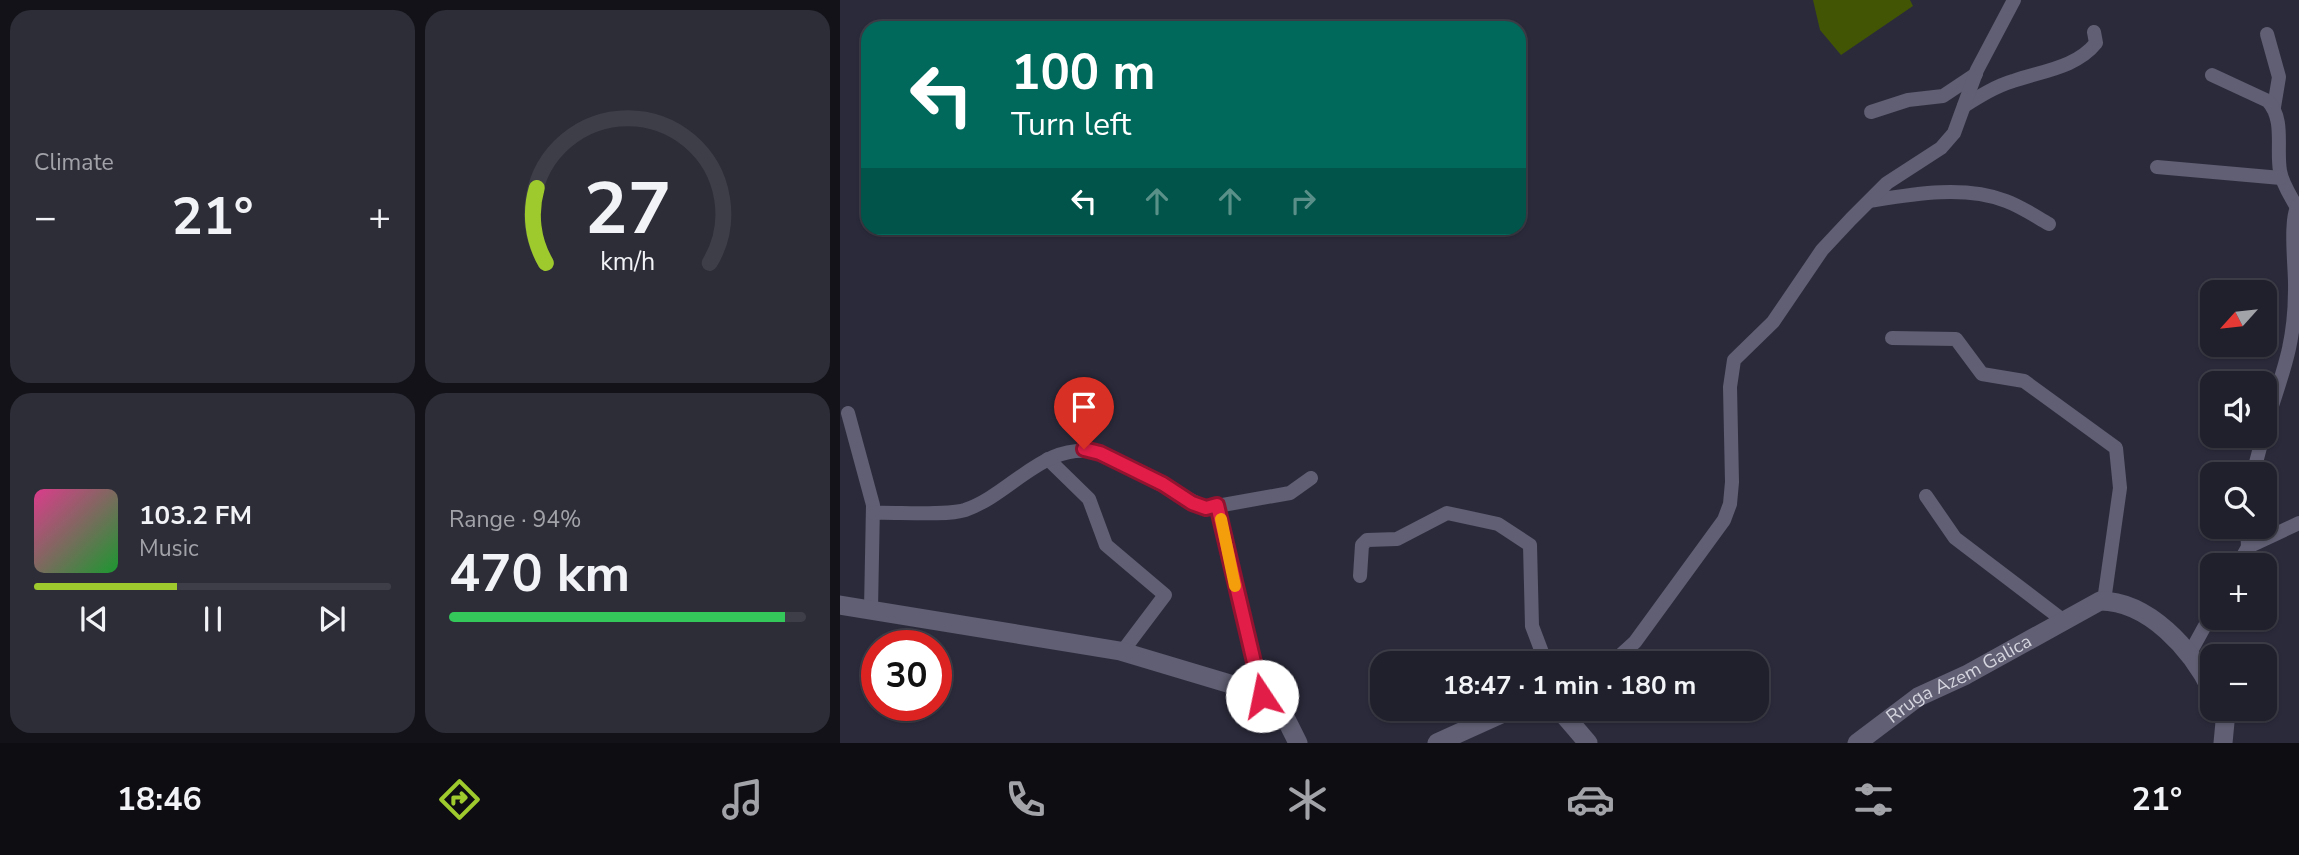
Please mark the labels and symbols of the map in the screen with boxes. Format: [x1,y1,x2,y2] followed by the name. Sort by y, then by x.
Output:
[2200,280,2277,357] north arrow
[1054,377,1114,449] pin
[1881,628,2036,730] street label: Rruga Azem Galica
[861,630,952,721] speed limit sign: 30
[1225,659,1299,733] position arrow

